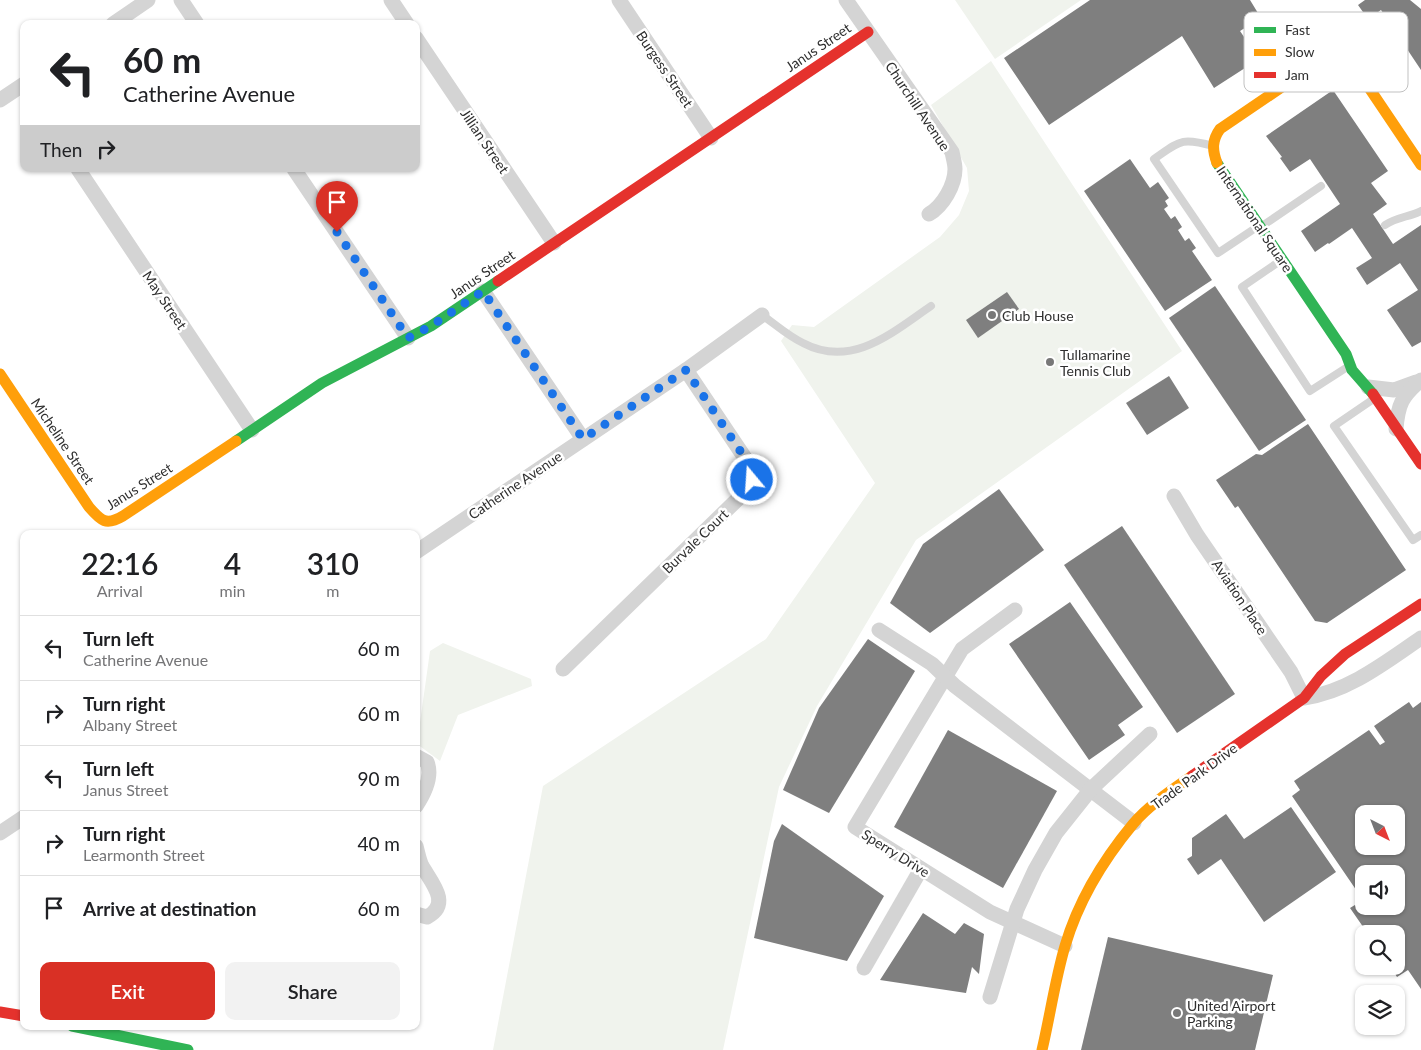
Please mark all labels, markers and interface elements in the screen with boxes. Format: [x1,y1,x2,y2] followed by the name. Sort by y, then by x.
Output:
[1244,12,1408,92] legend
[782,19,854,75] street label: Janus Street
[1285,21,1310,38] text: Fast
[633,27,697,111] street label: Burgess Street
[123,38,201,80] text: 60 m
[40,40,105,105] icon: left
[1285,43,1315,60] text: Slow
[882,58,954,154] street label: Churchill Avenue
[1285,66,1309,83] text: Jam
[123,80,295,107] text: Catherine Avenue
[457,105,513,177] street label: Jillian Street
[92,135,120,163] icon: right
[40,138,82,161] text: Then
[1213,163,1297,275] street label: International Square
[316,181,358,232] pin
[323,188,351,216] icon: arrive
[446,246,518,302] street label: Janus Street
[139,268,191,332] street label: May Street
[1002,307,1074,324] place label: Club House
[986,309,998,321] marker: Club House
[1060,346,1131,379] place label: Tullamarine Tennis Club
[1044,356,1056,368] marker: Tullamarine Tennis Club
[28,395,98,487] street label: Micheline Street
[465,447,565,523] street label: Catherine Avenue
[725,453,777,505] position arrow
[103,459,175,513] street label: Janus Street
[658,505,732,577] street label: Burvale Court
[81,545,158,581] text: 22:16
[224,545,241,581] text: 4
[307,545,359,581] text: 310
[1209,556,1271,638] street label: Aviation Place
[97,581,143,600] text: Arrival
[220,581,245,600] text: min
[326,581,339,600] text: m
[83,627,154,650] text: Turn left
[40,634,68,662] icon: left
[357,637,400,660] text: 60 m
[83,650,208,669] text: Catherine Avenue
[83,692,165,715] text: Turn right
[40,699,68,727] icon: right
[357,702,400,725] text: 60 m
[83,715,177,734] text: Albany Street
[1148,739,1240,813] street label: Trade Park Drive
[83,757,154,780] text: Turn left
[40,764,68,792] icon: left
[357,767,400,790] text: 90 m
[83,780,168,799] text: Janus Street
[1355,805,1405,855] north arrow
[1355,805,1405,1035] map controls
[83,822,165,845] text: Turn right
[859,825,933,881] street label: Sperry Drive
[40,829,68,857] icon: right
[357,832,400,855] text: 40 m
[83,845,205,864] text: Learmonth Street
[1355,865,1405,915] button: sound
[40,894,68,922] icon: arrive
[83,897,256,920] text: Arrive at destination
[357,897,400,920] text: 60 m
[1355,925,1405,975] button: search
[40,962,215,1020] button: Exit
[225,962,400,1020] button: Share
[1355,985,1405,1035] button: layers
[1187,997,1275,1030] place label: United Airport Parking
[1171,1007,1183,1019] marker: United Airport Parking

